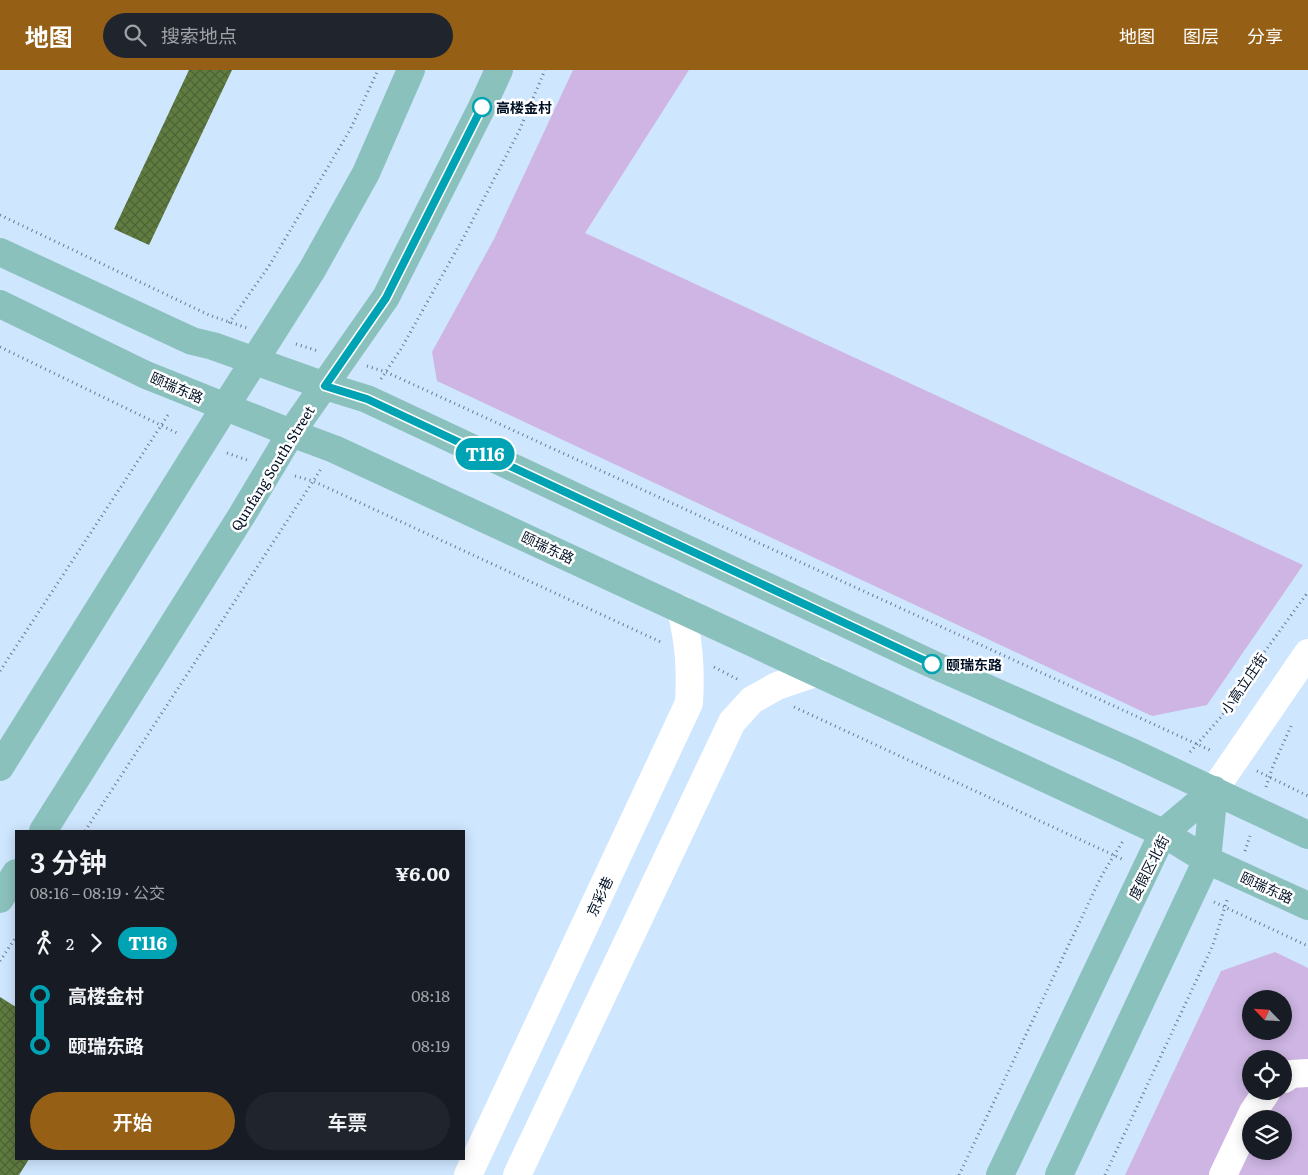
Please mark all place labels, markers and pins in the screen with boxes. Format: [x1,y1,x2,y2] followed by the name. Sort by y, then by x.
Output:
[472,97,492,117] marker: 高楼金村
[496,97,552,117] place label: 高楼金村
[922,654,942,674] marker: 颐瑞东路
[946,654,1002,674] place label: 颐瑞东路

